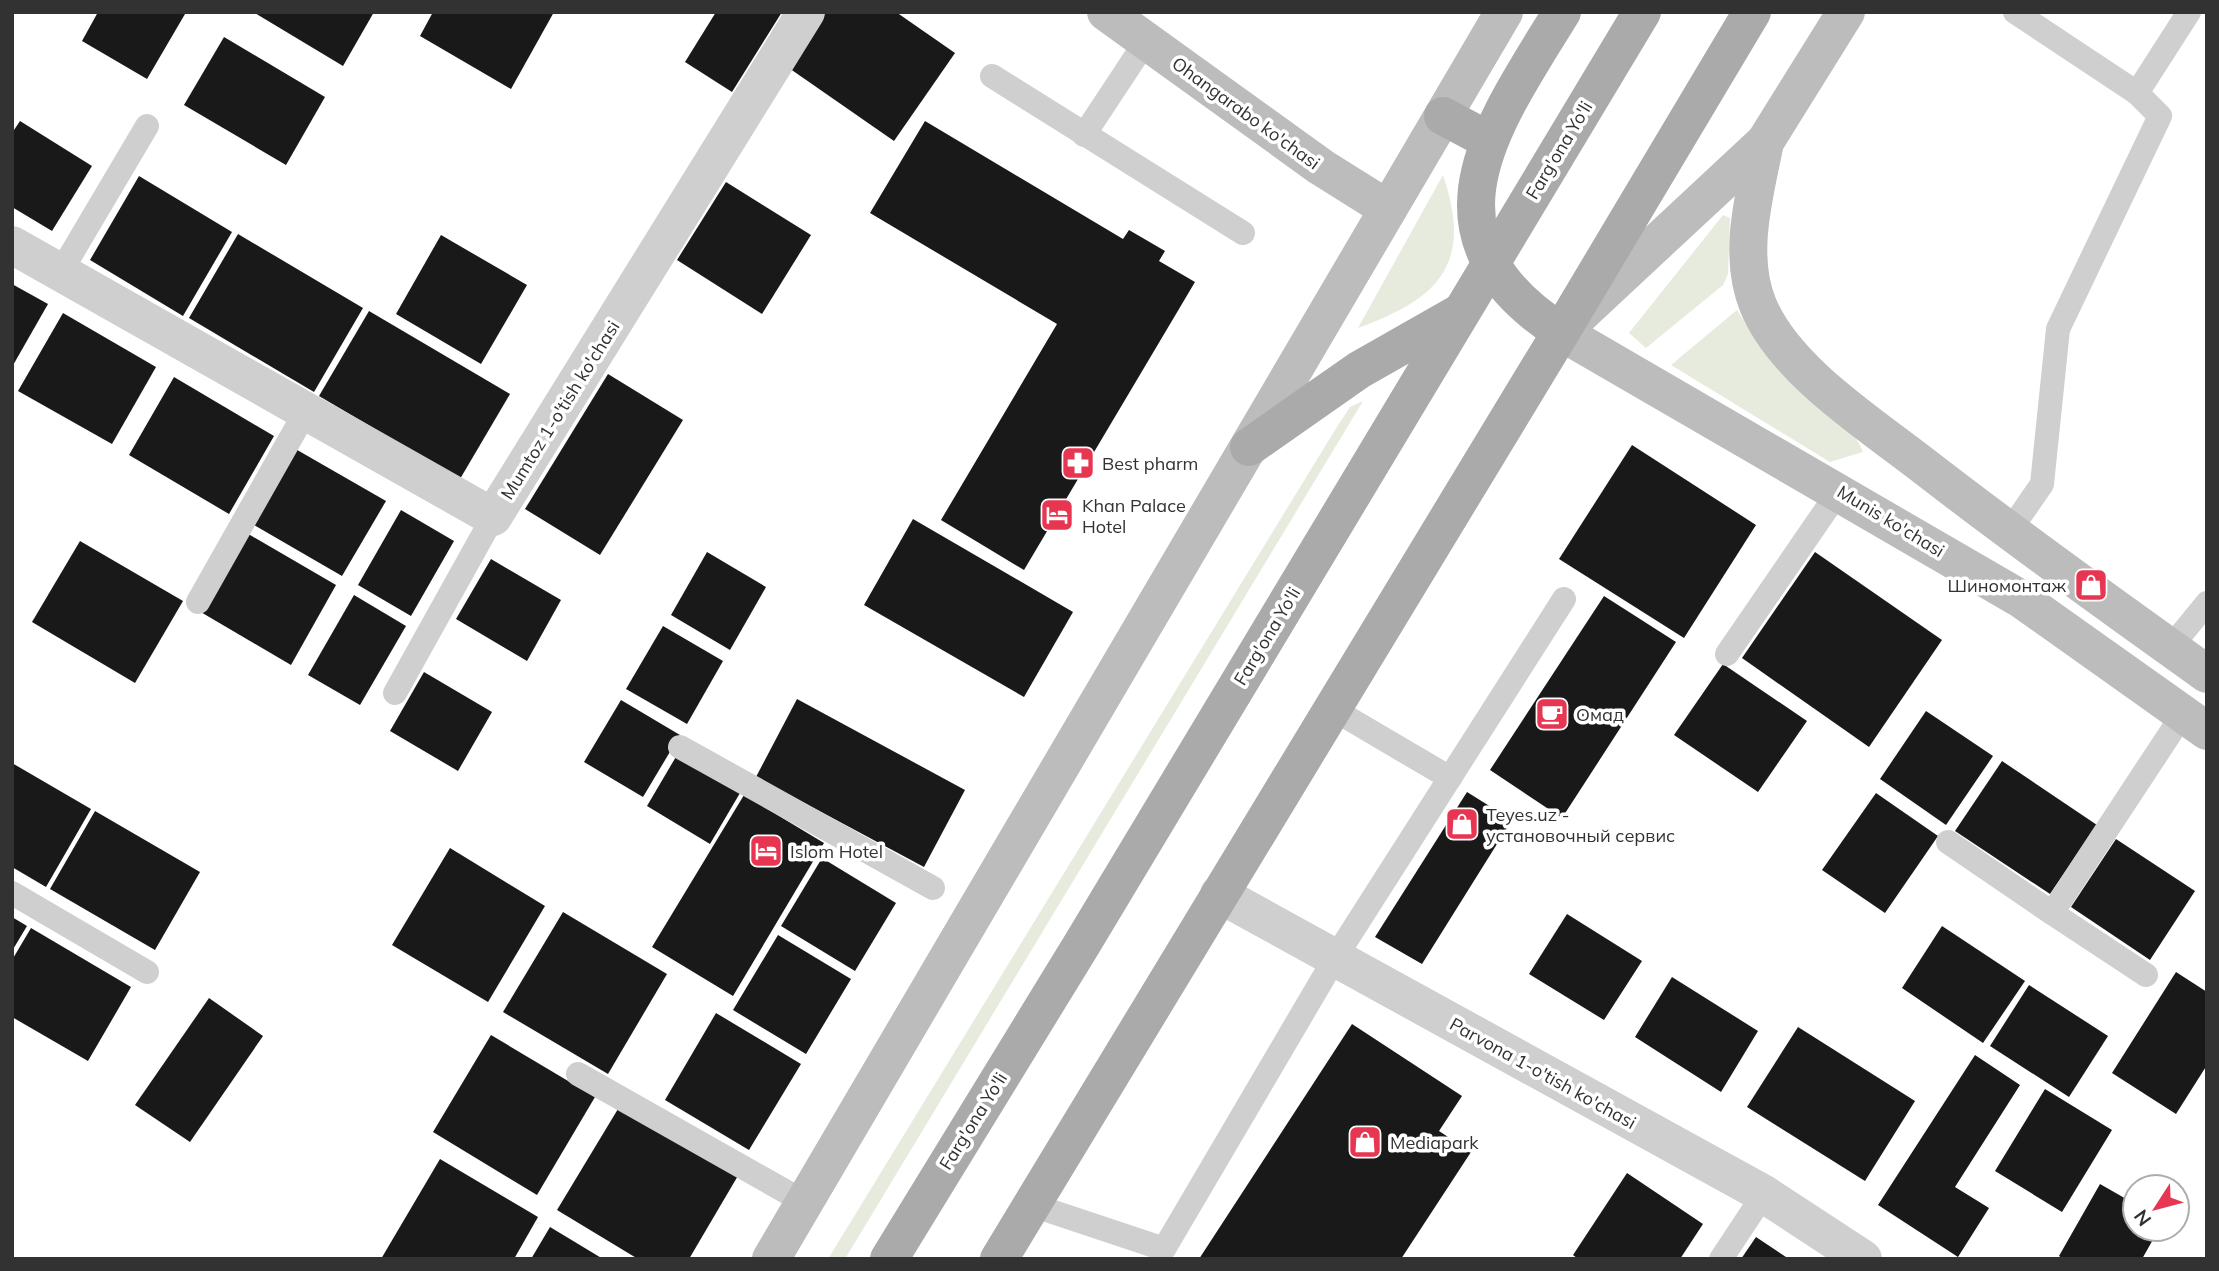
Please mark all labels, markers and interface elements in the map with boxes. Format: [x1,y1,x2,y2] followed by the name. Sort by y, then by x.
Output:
[1168,52,1324,174] street label: Ohangarabo ko'chasi
[1521,97,1597,203] street label: Farg'ona Yo'li
[496,316,624,504] street label: Mumtoz 1-o'tish ko'chasi
[1059,444,1097,482] pharmacy icon: Best pharm
[1102,452,1198,475] place label: Best pharm
[1833,480,1949,562] street label: Munis ko'chasi
[1082,494,1186,538] place label: Khan Palace Hotel
[1038,496,1076,534] hotel icon: Khan Palace Hotel
[2072,566,2110,604] shop icon: Шиномонтаж
[1948,574,2066,597] place label: Шиномонтаж
[1229,583,1305,689] street label: Farg'ona Yo'li
[1533,695,1571,733] cafe icon: Омад
[1576,703,1624,726] place label: Омад
[1486,803,1675,847] place label: Teyes.uz - установочный сервис
[1443,805,1481,843] shop icon: Teyes.uz - установочный сервис
[747,832,785,870] hotel icon: Islom Hotel
[790,840,883,863] place label: Islom Hotel
[1446,1012,1640,1134] street label: Parvona 1-o'tish ko'chasi
[934,1068,1012,1174] street label: Farg'ona Yo'li
[1346,1123,1384,1161] shop icon: Mediapark
[1390,1131,1479,1154] place label: Mediapark
[2121,1173,2191,1243] north arrow
[2128,1205,2156,1231] text: N

